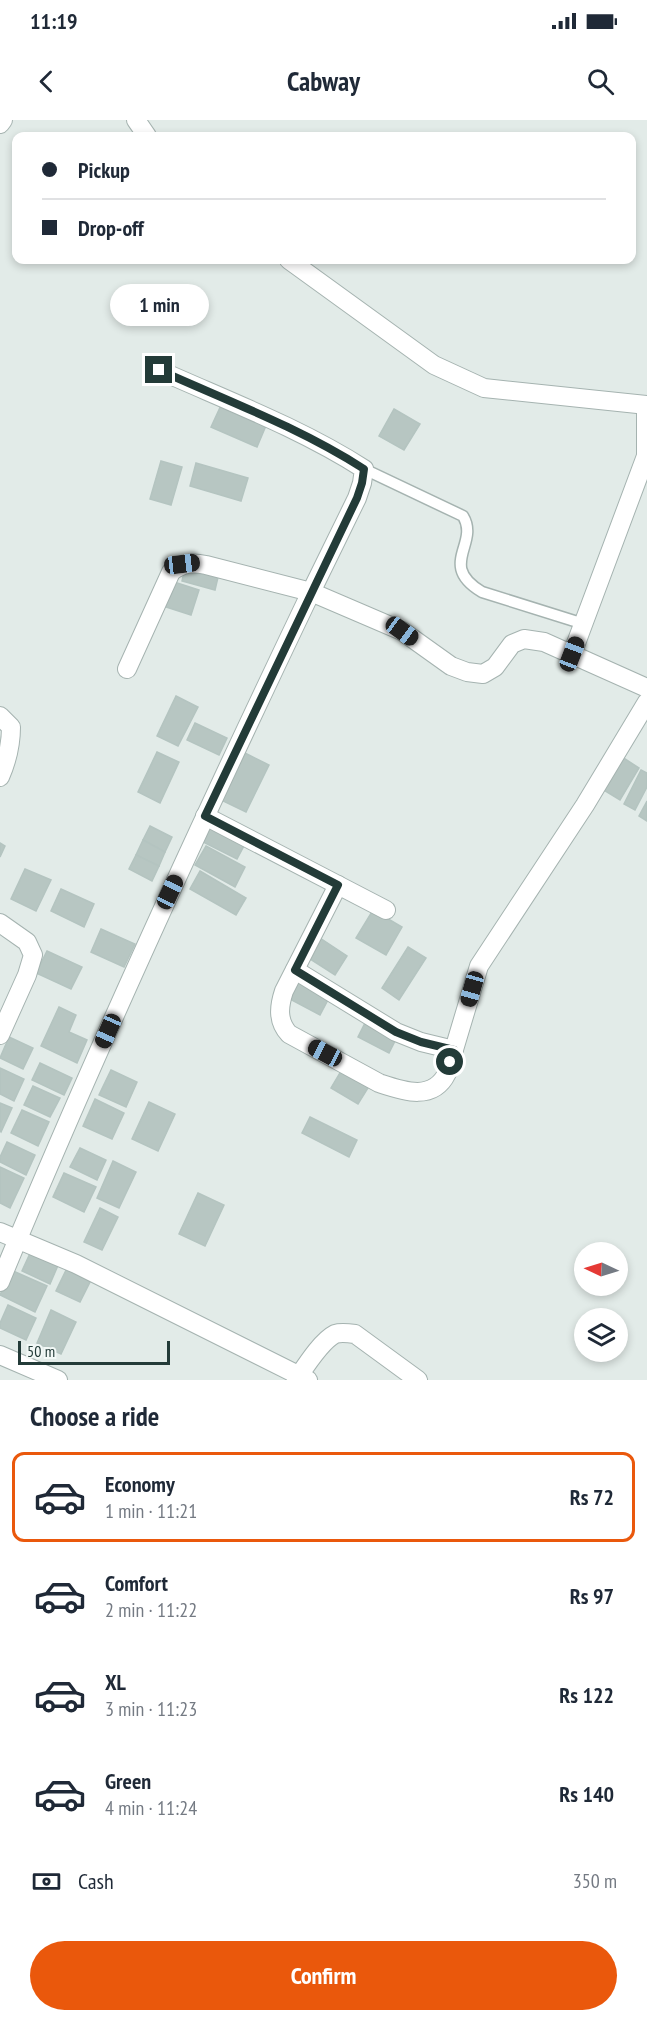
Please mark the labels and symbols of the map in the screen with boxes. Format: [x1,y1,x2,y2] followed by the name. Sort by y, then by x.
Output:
[110,283,208,325] callout: 1 min
[145,356,172,383] route end
[163,553,201,575] car
[382,613,422,649] car
[557,634,587,674] car
[154,872,186,912] car
[458,969,486,1009] car
[92,1011,124,1051] car
[305,1037,345,1069] car
[436,1048,463,1075] route start
[574,1242,628,1296] north arrow
[18,1338,170,1366] scale bar

